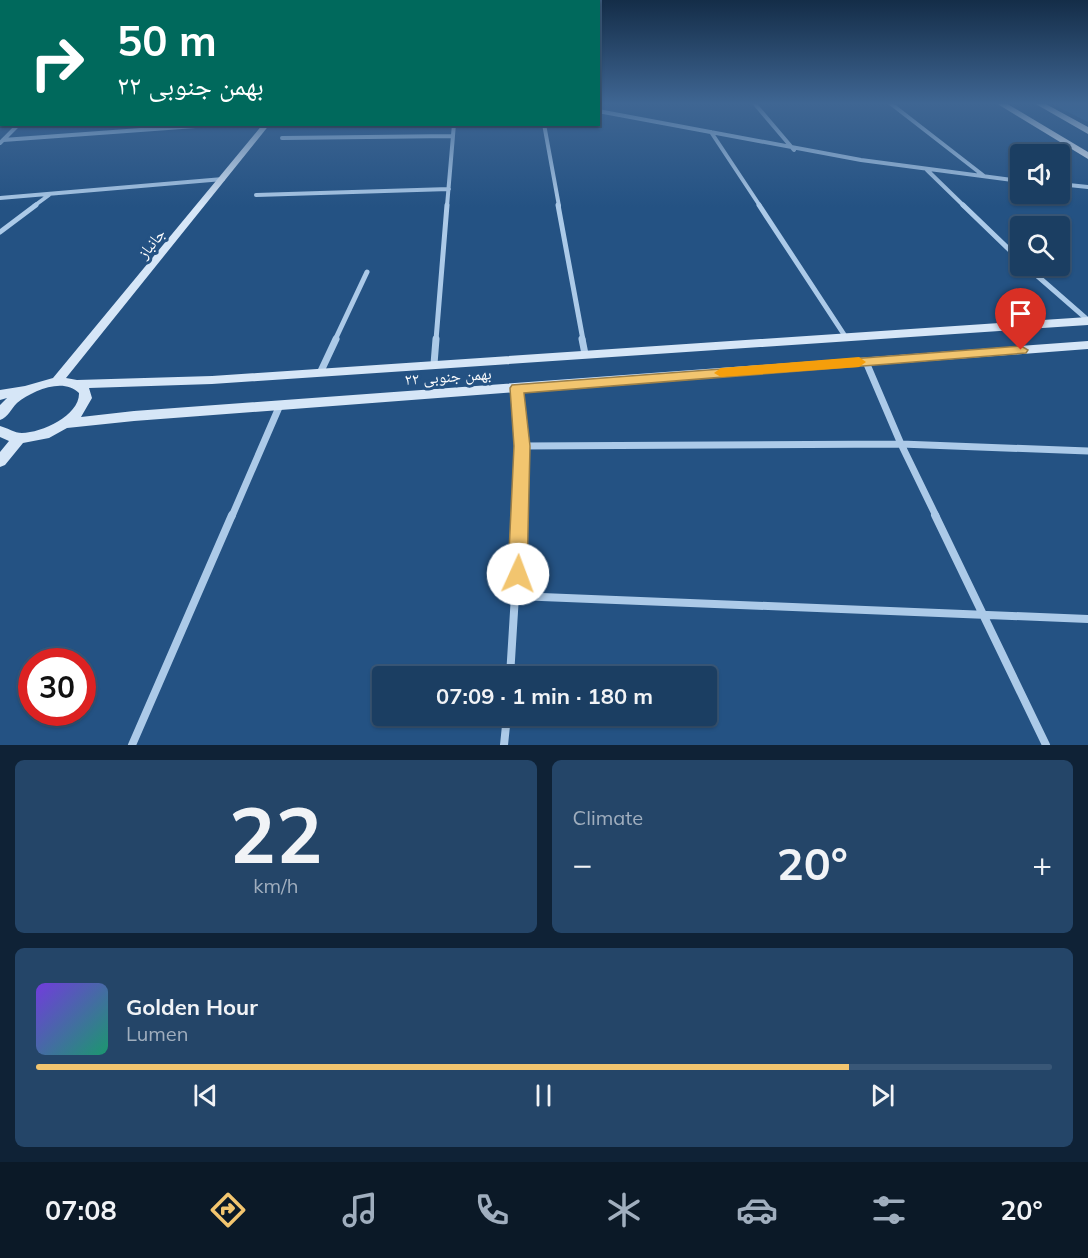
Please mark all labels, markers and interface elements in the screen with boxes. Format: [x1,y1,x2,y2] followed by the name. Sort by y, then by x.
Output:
[117,14,217,67] text: 50 m
[18,24,96,102] icon: right
[117,68,264,102] text: ۲۲ بهمن جنوبی
[1010,144,1070,276] map controls
[1010,144,1070,204] button: sound
[1010,216,1070,276] button: search
[132,224,169,263] street label: جانباز
[995,288,1046,350] pin
[1004,297,1037,330] icon: arrive
[404,363,492,390] street label: ۲۲ بهمن جنوبی
[486,542,550,606] position arrow
[18,648,96,726] speed limit sign: 30
[436,682,653,710] text: 07:09 · 1 min · 180 m
[229,785,323,883] text: 22
[573,805,643,830] text: Climate
[777,835,848,891] text: 20°
[573,843,592,884] text: −
[1032,843,1052,884] text: +
[253,873,298,898] text: km/h
[126,993,258,1021] text: Golden Hour
[126,1021,188,1046] text: Lumen
[189,1079,222,1112] icon: previous
[527,1079,560,1112] icon: pause
[866,1079,899,1112] icon: next
[207,1189,249,1231] icon: directions
[339,1189,381,1231] icon: music
[471,1189,513,1231] icon: phone
[603,1189,645,1231] icon: climate
[736,1189,778,1231] icon: car
[868,1189,910,1231] icon: filters
[45,1193,117,1227] text: 07:08
[1000,1193,1043,1227] text: 20°

